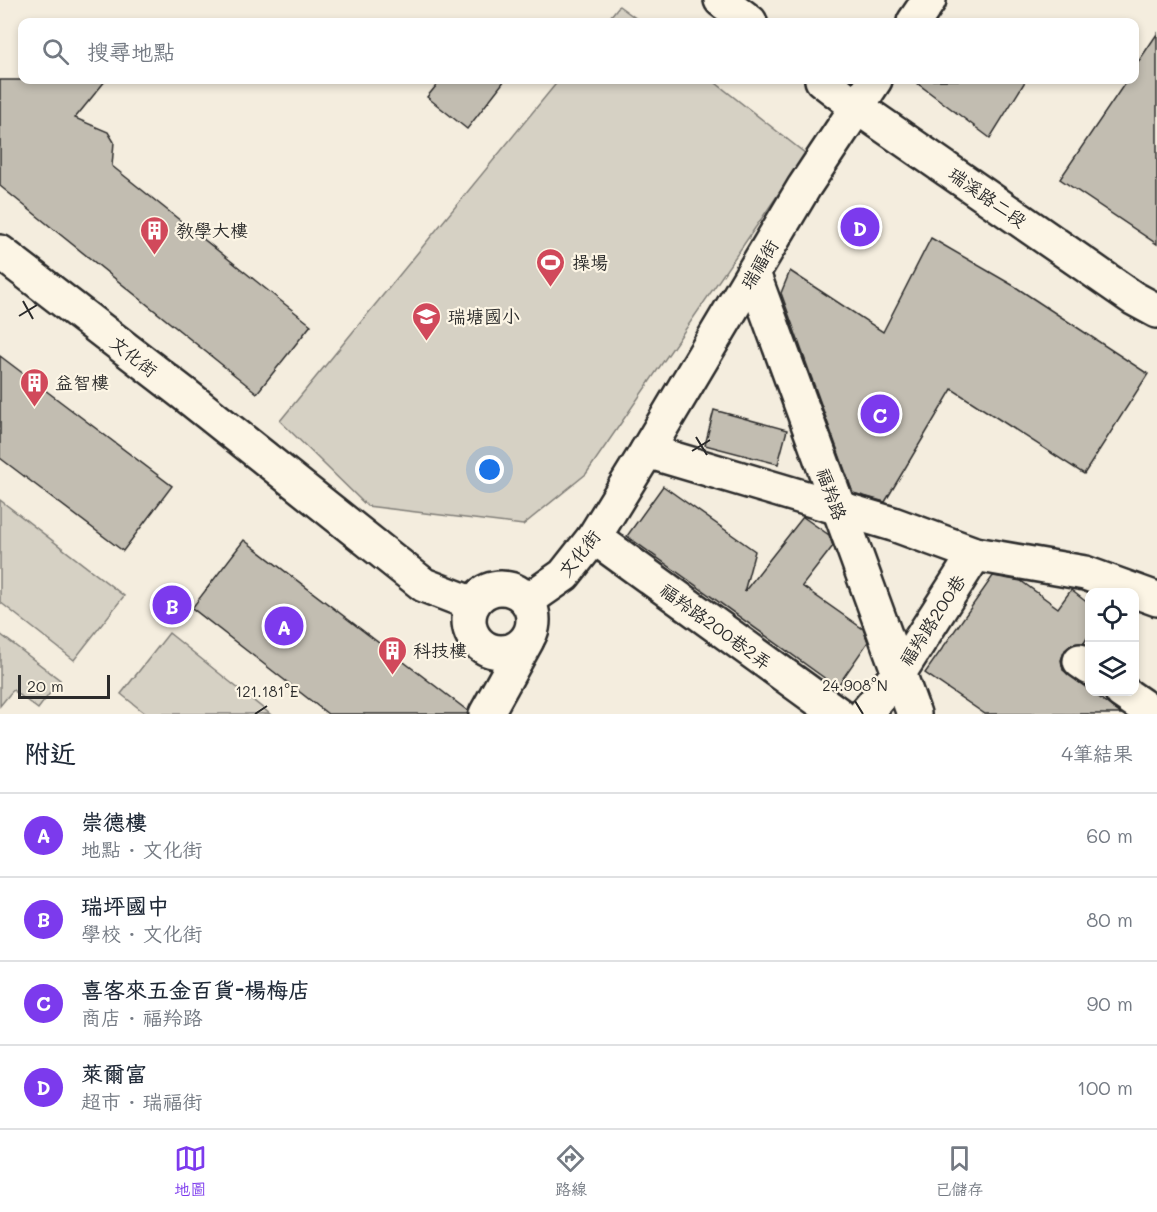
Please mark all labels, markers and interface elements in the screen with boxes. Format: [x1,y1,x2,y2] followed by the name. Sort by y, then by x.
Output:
[18,18,1139,84] search box
[39,35,72,68] icon: search
[87,37,175,66] text: 搜尋地點
[944,161,1032,233] street label: 瑞溪路二段
[840,204,880,250] pin: D
[139,214,171,256] building icon: 教學大樓
[176,218,248,242] place label: 教學大樓
[735,235,783,293] street label: 瑞福街
[535,246,567,288] sports icon: 操場
[572,250,608,274] place label: 操場
[411,300,443,342] school or university icon: 瑞塘國小
[448,304,520,328] place label: 瑞塘國小
[105,330,163,382] street label: 文化街
[18,366,50,408] building icon: 益智樓
[55,370,109,394] place label: 益智樓
[860,392,900,436] pin: C
[475,455,504,484] your location
[811,465,853,523] street label: 福羚路
[553,524,605,582] street label: 文化街
[894,570,970,670] street label: 福羚路200巷
[655,577,777,675] street label: 福羚路200巷2弄
[152,582,192,628] pin: B
[1085,588,1139,696] map controls
[1085,588,1139,642] button: locate
[264,604,304,648] pin: A
[376,634,408,676] building icon: 科技樓
[413,638,467,662] place label: 科技樓
[1085,642,1139,696] button: layers
[18,672,110,700] scale bar
[27,675,64,696] text: 20 m
[822,675,888,695] text: 24.908°N
[235,681,299,701] text: 121.181°E
[24,736,76,770] text: 附近
[1061,740,1133,766] text: 4筆結果
[81,807,147,836] text: 崇德樓
[37,822,50,848] text: A
[1086,822,1133,848] text: 60 m
[81,836,203,862] text: 地點 · 文化街
[81,891,169,920] text: 瑞坪國中
[37,906,50,932] text: B
[1086,906,1133,932] text: 80 m
[81,920,203,946] text: 學校 · 文化街
[81,975,310,1004] text: 喜客來五金百貨-楊梅店
[36,990,51,1016] text: C
[1087,990,1133,1016] text: 90 m
[81,1004,203,1030] text: 商店 · 福羚路
[81,1059,147,1088] text: 萊爾富
[36,1074,51,1100] text: D
[1077,1074,1133,1100] text: 100 m
[81,1088,203,1114] text: 超市 · 瑞福街
[174,1142,207,1200] tab: 地圖
[554,1142,587,1200] tab: 路線
[935,1142,983,1200] tab: 已儲存

